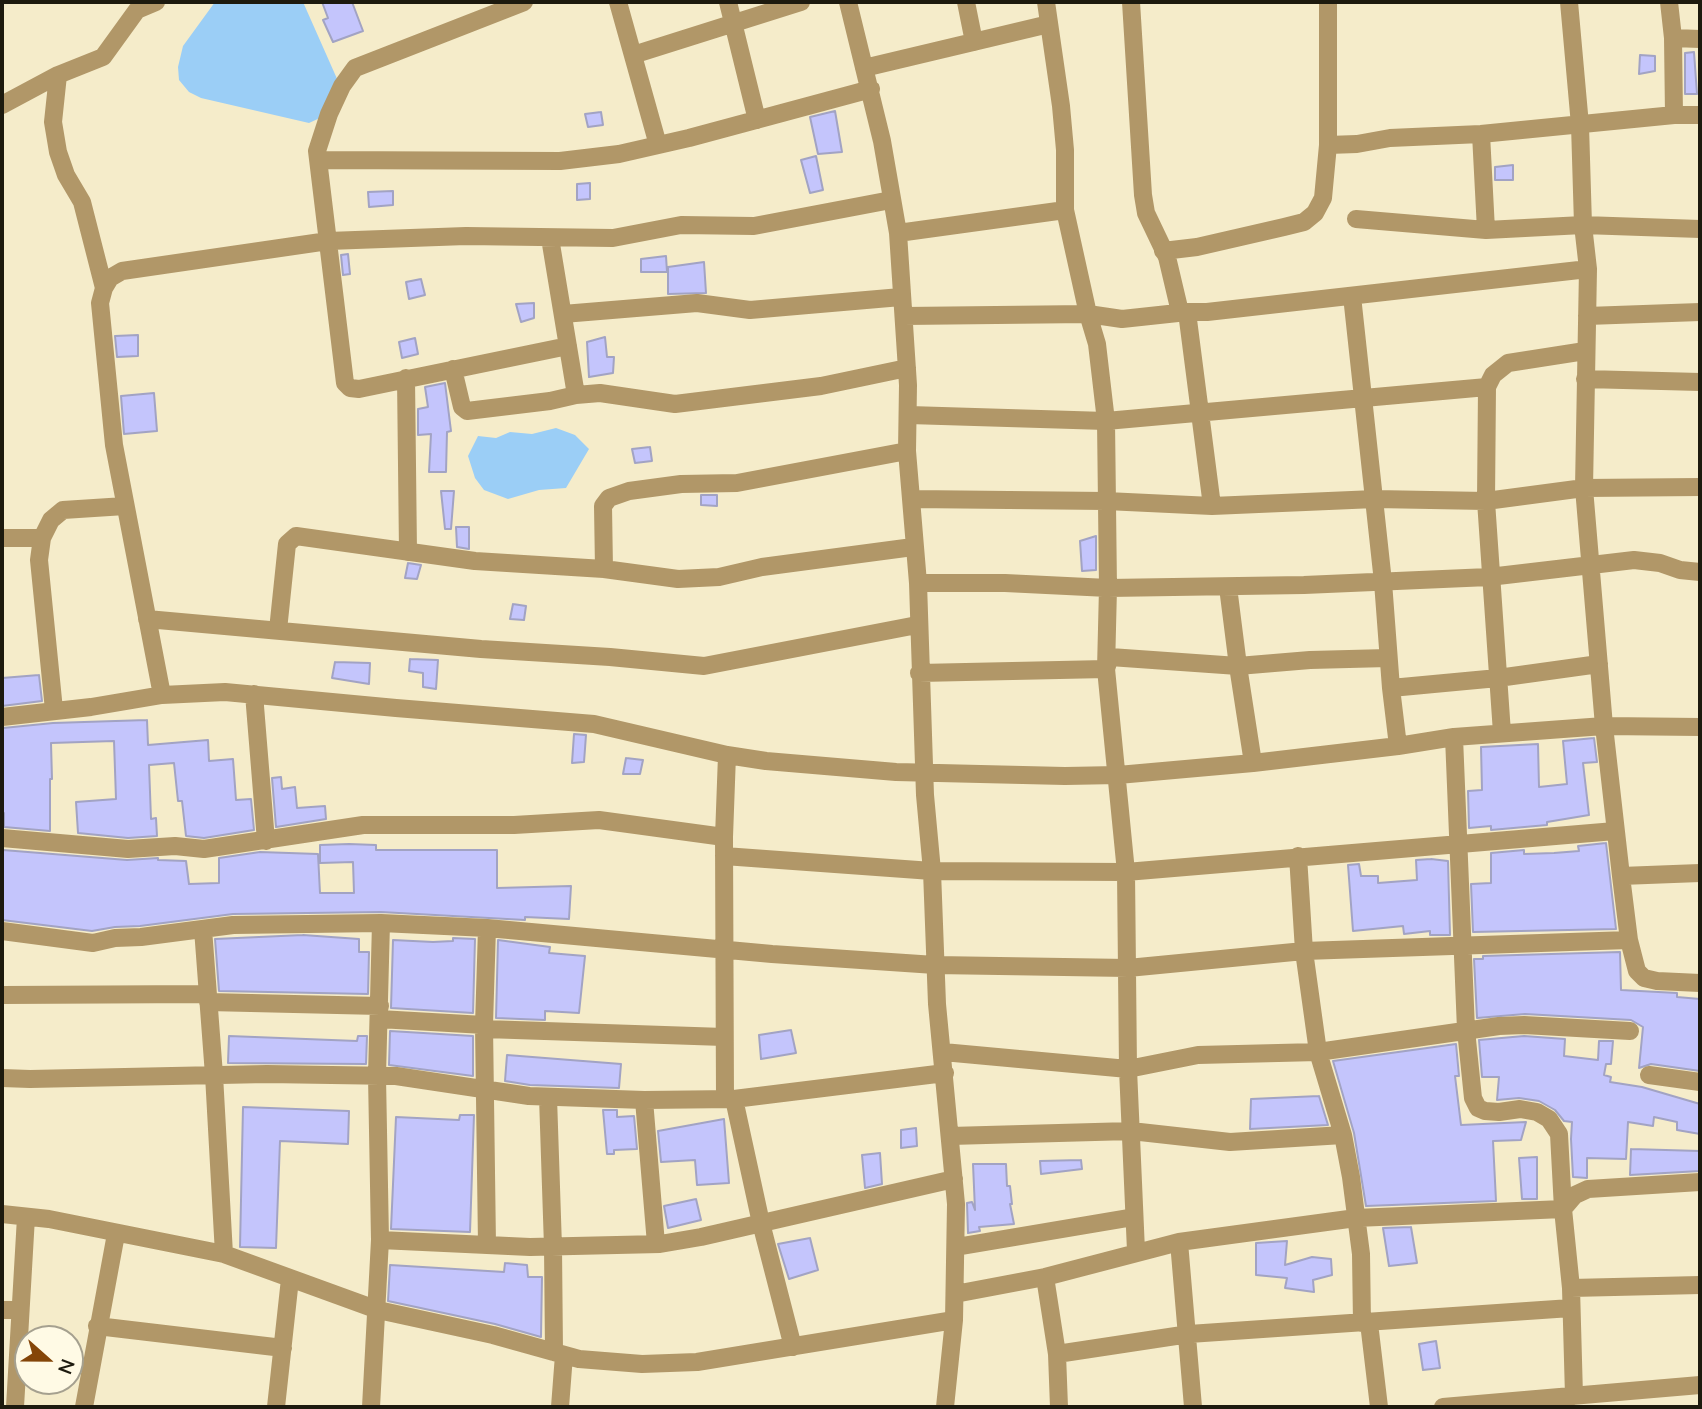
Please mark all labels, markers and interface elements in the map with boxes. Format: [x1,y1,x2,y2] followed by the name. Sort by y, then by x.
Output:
[14,1325,84,1395] north arrow
[53,1356,81,1378] text: N

